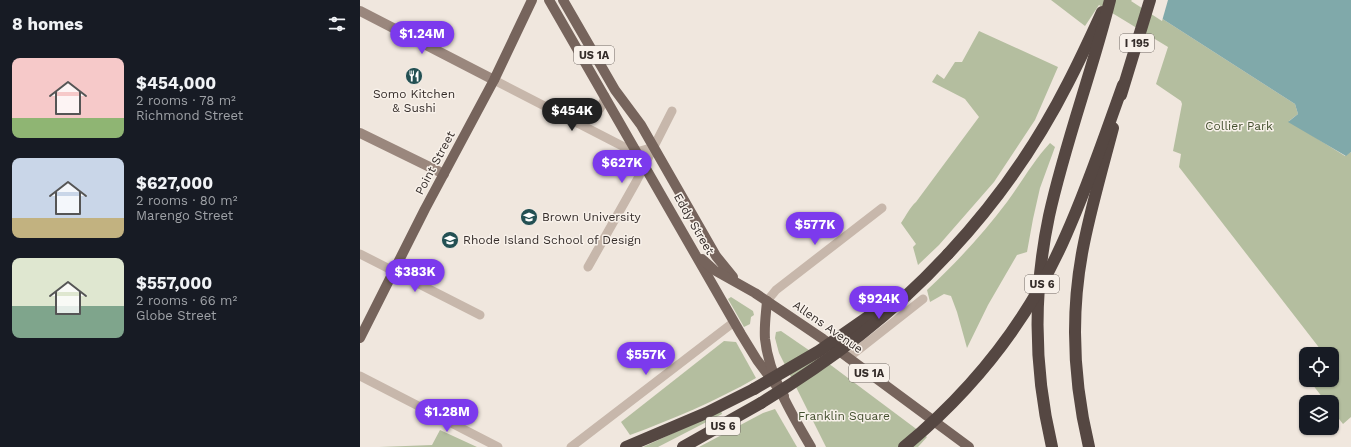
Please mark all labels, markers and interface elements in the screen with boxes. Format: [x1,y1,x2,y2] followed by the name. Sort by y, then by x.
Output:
[326,13,348,35] icon: filters
[12,14,83,34] text: 8 homes
[389,21,455,55] pin: $1.24M
[399,26,445,41] text: $1.24M
[1120,34,1154,52] road number: I 195
[574,46,614,64] road number: US 1A
[404,66,424,86] restaurant icon: Somo Kitchen & Sushi
[136,73,216,93] text: $454,000
[44,74,92,122] icon: home
[373,87,455,115] place label: Somo Kitchen & Sushi
[136,93,236,108] text: 2 rooms · 78 m²
[544,98,600,132] pin: $454K
[551,103,593,118] text: $454K
[136,108,243,123] text: Richmond Street
[1205,119,1273,133] park label: Collier Park
[412,129,458,197] street label: Point Street
[594,150,650,184] pin: $627K
[602,155,642,170] text: $627K
[136,173,213,193] text: $627,000
[44,174,92,222] icon: home
[671,191,717,257] street label: Eddy Street
[136,193,237,208] text: 2 rooms · 80 m²
[519,207,539,227] school or university icon: Brown University
[136,208,233,223] text: Marengo Street
[542,210,642,224] place label: Brown University
[787,212,843,246] pin: $577K
[795,217,835,232] text: $577K
[440,230,460,250] school or university icon: Rhode Island School of Design
[463,233,641,247] place label: Rhode Island School of Design
[387,259,443,293] pin: $383K
[395,264,435,279] text: $383K
[136,273,212,293] text: $557,000
[44,274,92,322] icon: home
[1025,275,1059,293] road number: US 6
[851,286,907,320] pin: $924K
[858,291,900,306] text: $924K
[136,293,237,308] text: 2 rooms · 66 m²
[790,298,866,356] street label: Allens Avenue
[136,308,216,323] text: Globe Street
[618,342,674,376] pin: $557K
[626,347,666,362] text: $557K
[1299,347,1339,435] map controls
[1299,347,1339,387] button: locate
[849,364,889,382] road number: US 1A
[1299,395,1339,435] button: layers
[414,399,480,433] pin: $1.28M
[424,404,470,419] text: $1.28M
[798,409,890,423] park label: Franklin Square
[706,417,740,435] road number: US 6

